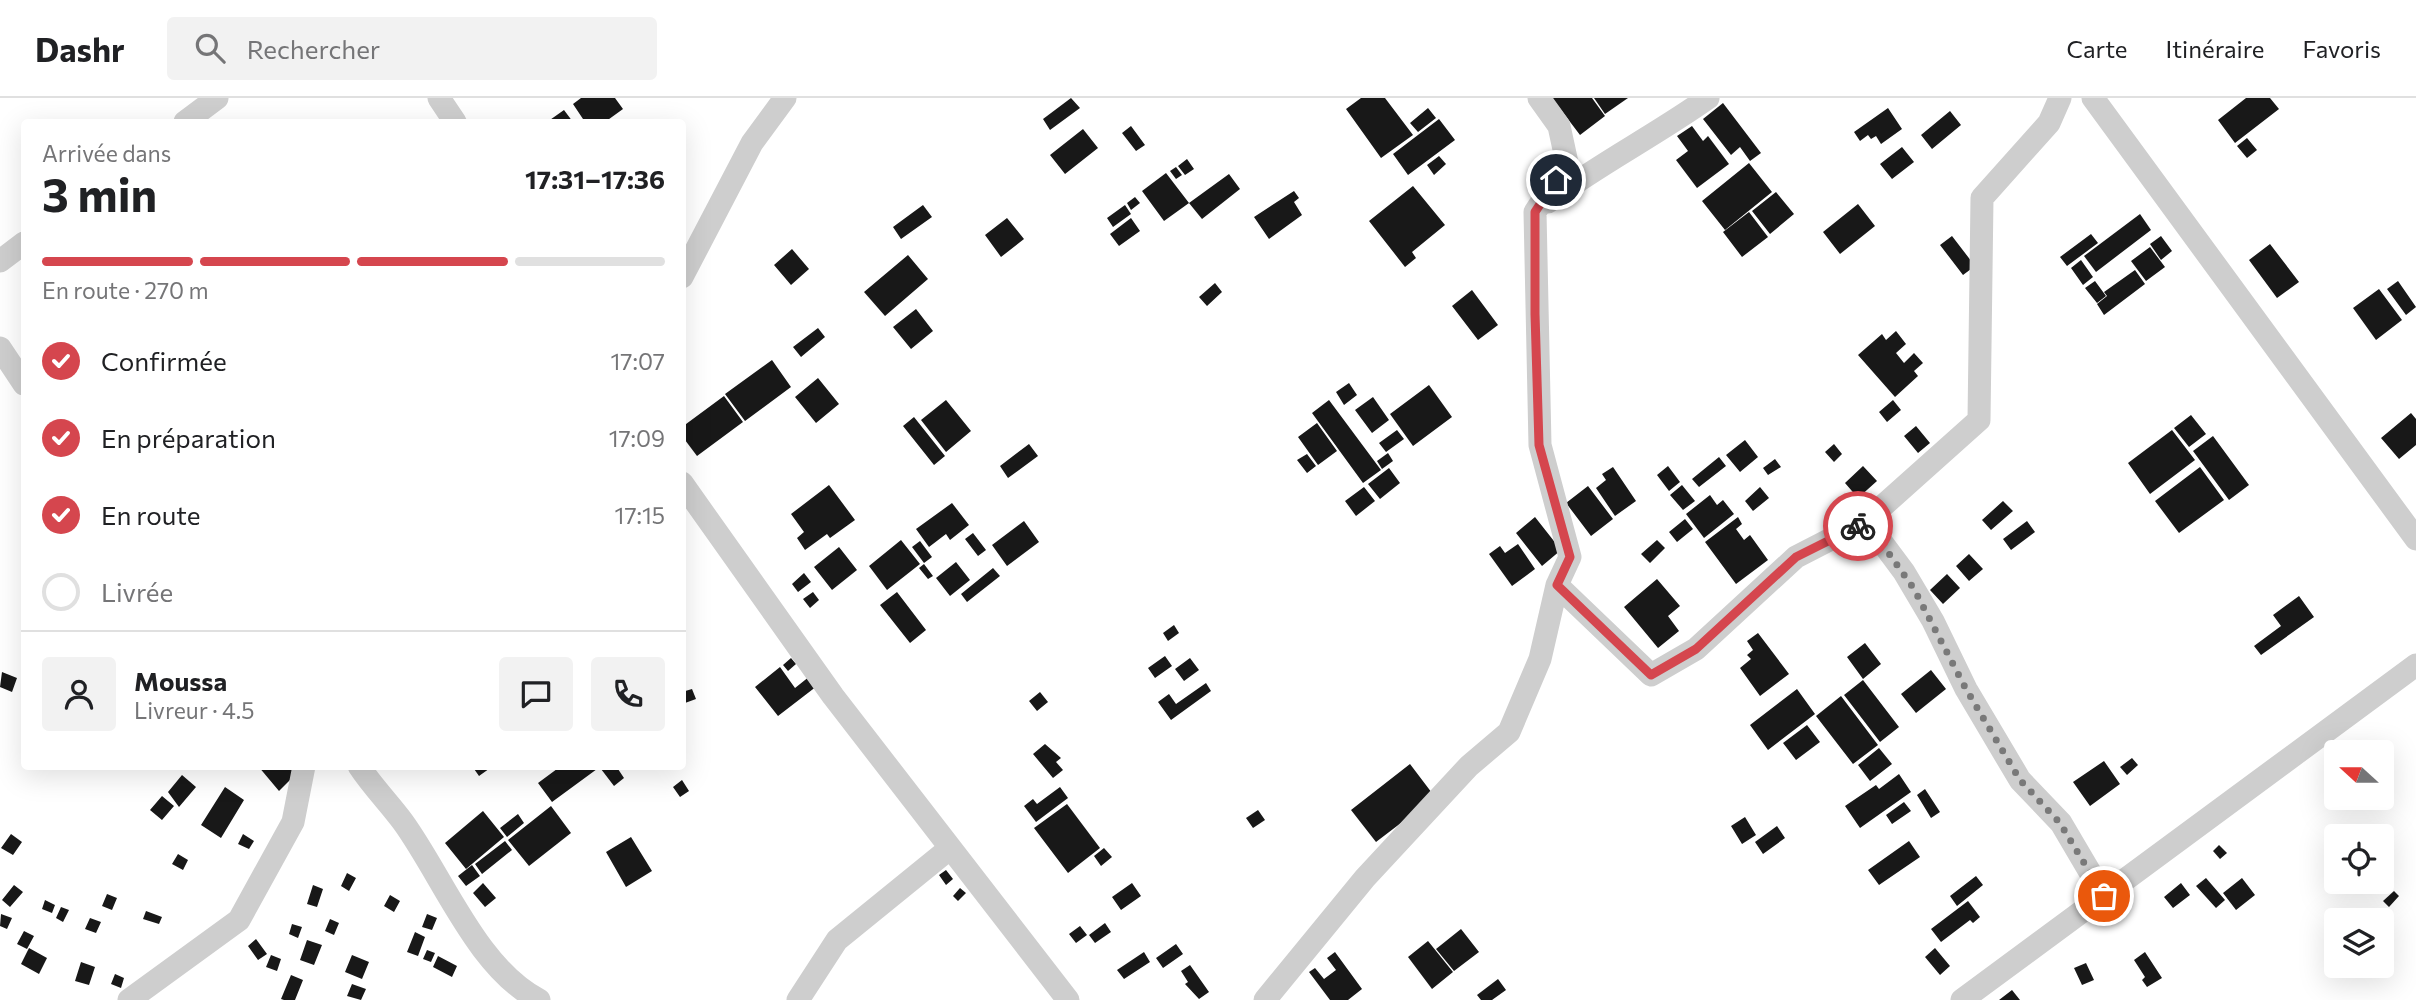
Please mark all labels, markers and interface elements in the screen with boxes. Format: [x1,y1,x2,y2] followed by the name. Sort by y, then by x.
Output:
[167,17,657,80] search box
[35,28,125,69] text: Dashr
[191,29,229,67] icon: search
[247,33,380,64] text: Rechercher
[2067,34,2128,63] text: Carte
[2166,34,2265,63] text: Itinéraire
[2303,34,2381,63] text: Favoris
[42,139,171,167] text: Arrivée dans
[1526,150,1586,210] pin
[1537,161,1575,199] icon: home
[525,163,665,194] text: 17:31–17:36
[42,165,157,221] text: 3 min
[42,276,209,304] text: En route · 270 m
[42,342,80,380] icon: check
[101,345,227,376] text: Confirmée
[611,347,665,375] text: 17:07
[42,419,80,457] icon: check
[101,422,276,453] text: En préparation
[609,424,665,452] text: 17:09
[1823,491,1893,561] courier
[42,496,80,534] icon: check
[101,499,201,530] text: En route
[615,501,665,529] text: 17:15
[1839,507,1877,545] icon: bike
[101,576,173,607] text: Livrée
[42,657,116,731] button: person
[499,657,573,731] button: chat
[591,657,665,731] button: phone
[134,665,227,696] text: Moussa
[134,696,254,724] text: Livreur · 4.5
[2324,740,2394,810] north arrow
[2324,740,2394,978] map controls
[2324,824,2394,894] button: locate
[2074,866,2134,926] pin
[2085,877,2123,915] icon: bag
[2324,908,2394,978] button: layers

